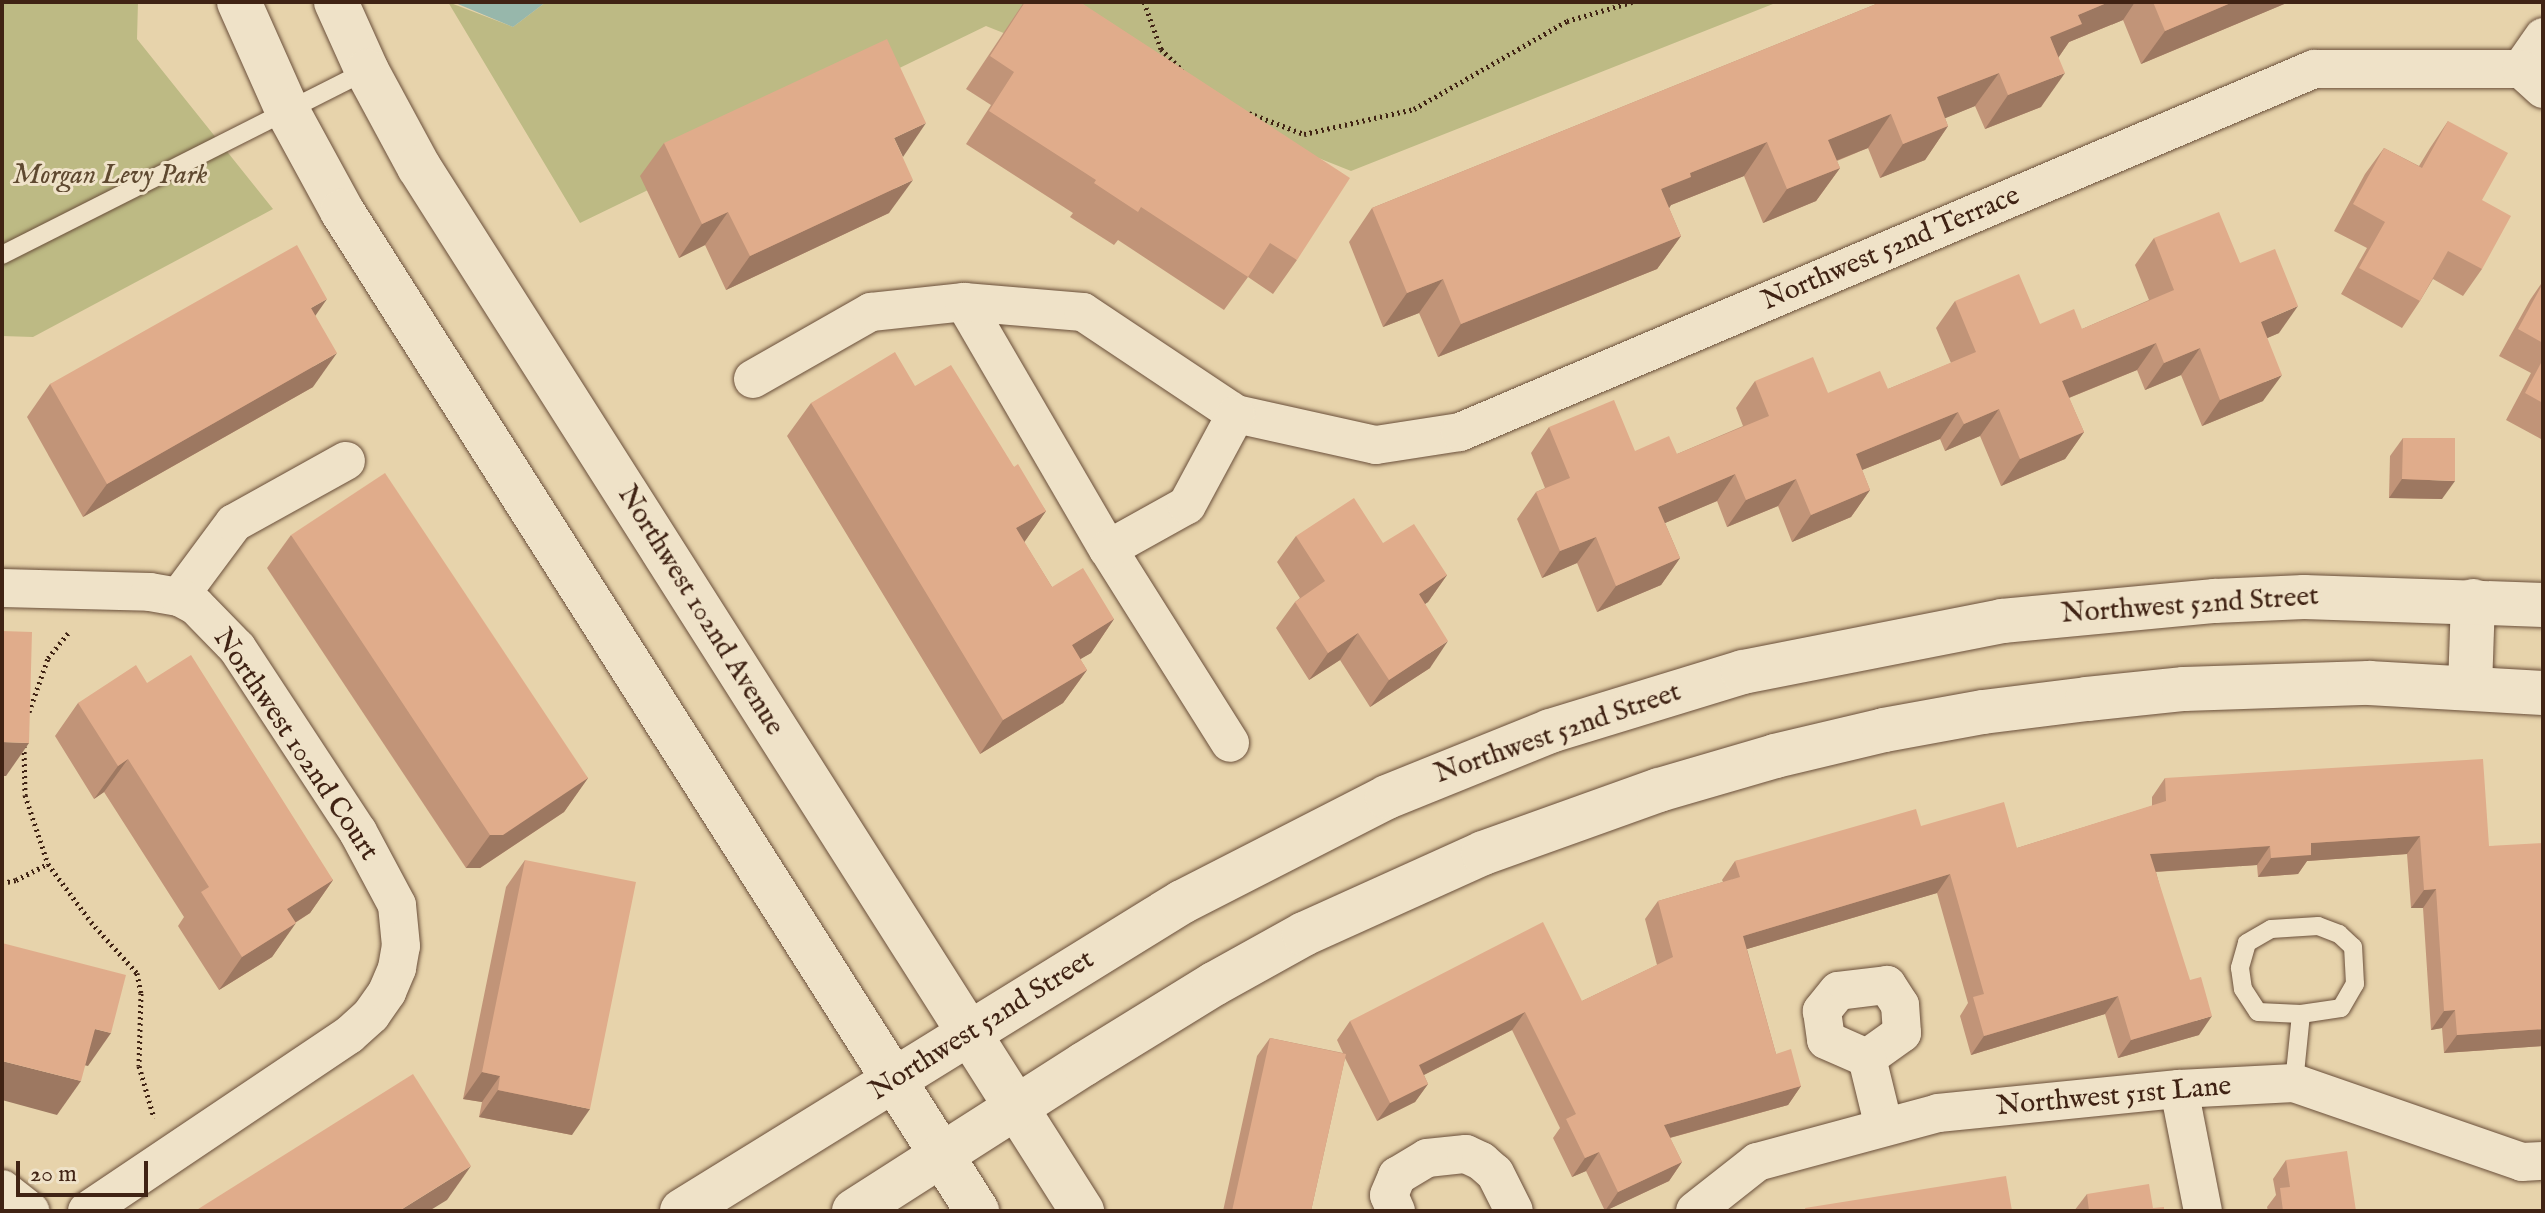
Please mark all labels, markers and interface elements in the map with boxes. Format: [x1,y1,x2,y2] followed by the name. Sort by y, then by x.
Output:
[12,159,208,193] park label: Morgan Levy Park
[1757,179,2025,319] street label: Northwest 52nd Terrace
[609,480,791,742] street label: Northwest 102nd Avenue
[2060,580,2320,632] street label: Northwest 52nd Street
[205,623,385,867] street label: Northwest 102nd Court
[1430,676,1686,792] street label: Northwest 52nd Street
[864,943,1100,1109] street label: Northwest 52nd Street
[1995,1070,2233,1124] street label: Northwest 51st Lane
[20,1145,152,1195] scale bar
[30,1159,77,1190] text: 20 m

